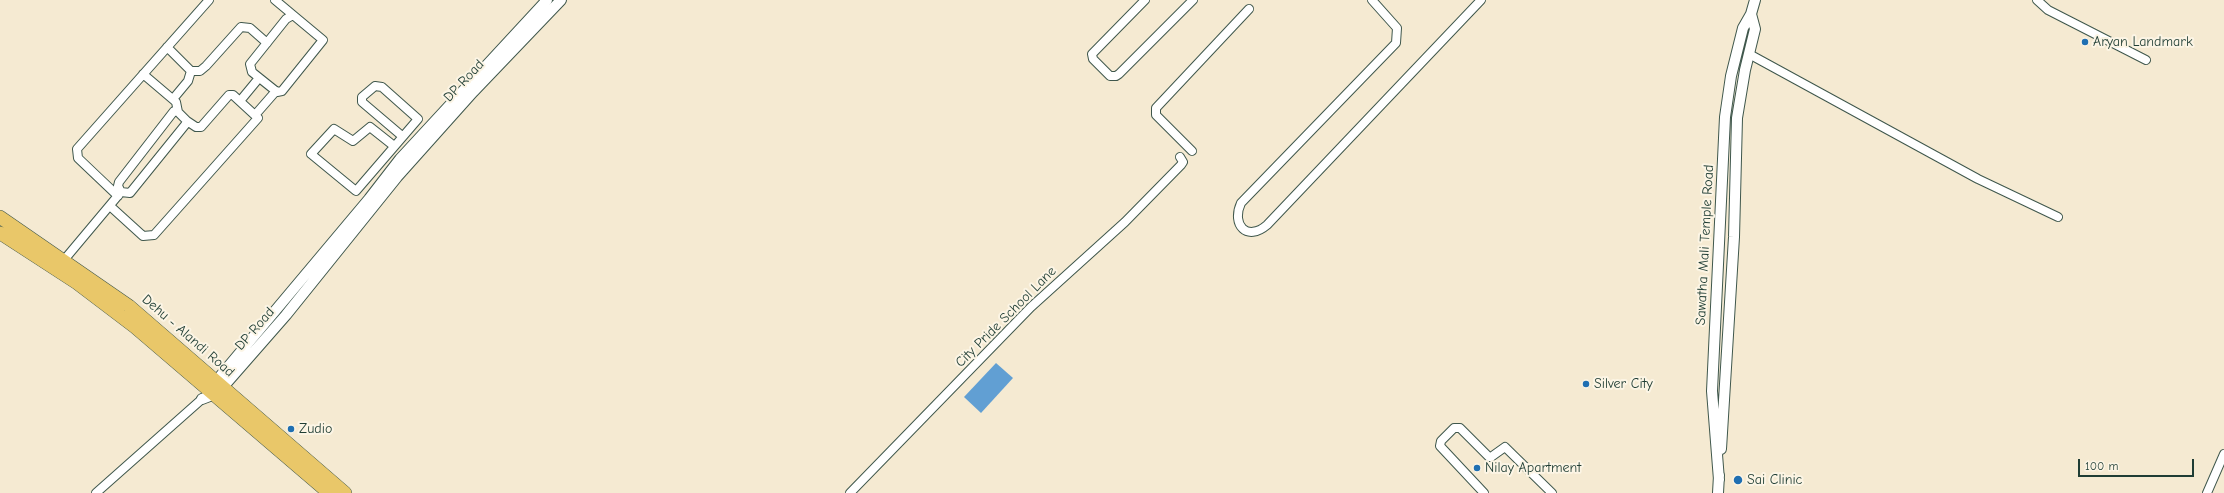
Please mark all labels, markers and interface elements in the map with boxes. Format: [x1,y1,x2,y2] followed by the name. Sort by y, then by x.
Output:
[2093,34,2193,50] place label: Aryan Landmark
[2080,37,2090,47] marker: Aryan Landmark
[440,56,488,106] street label: DP Road
[1692,164,1718,326] street label: Sawatha Mali Temple Road
[952,263,1060,371] street label: City Pride School Lane
[138,291,238,381] street label: Dehu - Alandi Road
[232,304,278,354] street label: DP Road
[1594,376,1653,392] place label: Silver City
[1581,379,1591,389] marker: Silver City
[299,421,332,437] place label: Zudio
[286,424,296,434] marker: Zudio
[2080,451,2196,477] scale bar
[2085,459,2118,473] text: 100 m
[1485,460,1581,476] place label: Nilay Apartment
[1472,463,1482,473] marker: Nilay Apartment
[1747,472,1802,488] place label: Sai Clinic
[1732,474,1744,486] marker: Sai Clinic

